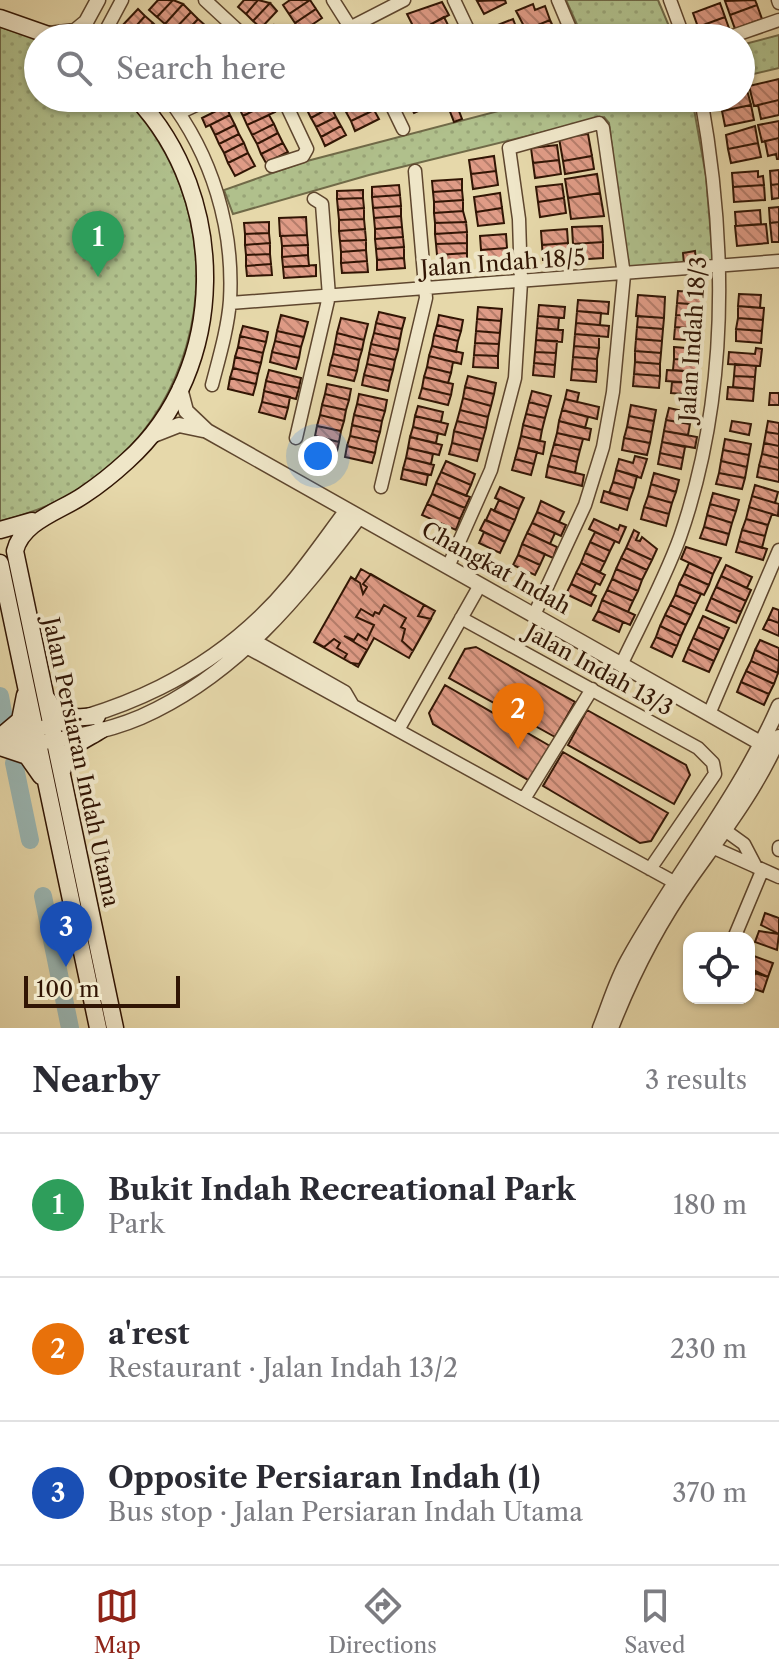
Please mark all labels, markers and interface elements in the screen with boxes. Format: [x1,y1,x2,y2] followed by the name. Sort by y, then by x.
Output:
[24,24,755,112] search box
[52,46,96,90] icon: search
[116,50,286,87] text: Search here
[72,211,124,277] pin: 1
[417,244,586,282] street label: Jalan Indah 18/5
[674,255,712,426] street label: Jalan Indah 18/3
[298,436,338,476] your location
[417,516,575,620] street label: Changkat Indah
[36,612,125,910] street label: Jalan Persiaran Indah Utama
[518,617,678,722] street label: Jalan Indah 13/3
[492,683,544,749] pin: 2
[40,901,92,967] pin: 3
[683,932,755,1004] map controls
[683,932,755,1004] button: locate
[24,972,180,1008] scale bar
[36,976,99,1003] text: 100 m
[32,1059,160,1101] text: Nearby
[645,1064,747,1096] text: 3 results
[108,1171,575,1208] text: Bukit Indah Recreational Park
[52,1189,64,1221] text: 1
[673,1189,747,1221] text: 180 m
[108,1208,165,1240] text: Park
[108,1315,189,1352] text: a'rest
[50,1333,66,1365] text: 2
[670,1333,747,1365] text: 230 m
[108,1352,458,1384] text: Restaurant · Jalan Indah 13/2
[108,1459,540,1496] text: Opposite Persiaran Indah (1)
[51,1477,65,1509] text: 3
[672,1477,747,1509] text: 370 m
[108,1496,583,1528] text: Bus stop · Jalan Persiaran Indah Utama
[94,1584,141,1659] tab: Map
[328,1584,437,1659] tab: Directions
[624,1584,685,1659] tab: Saved

